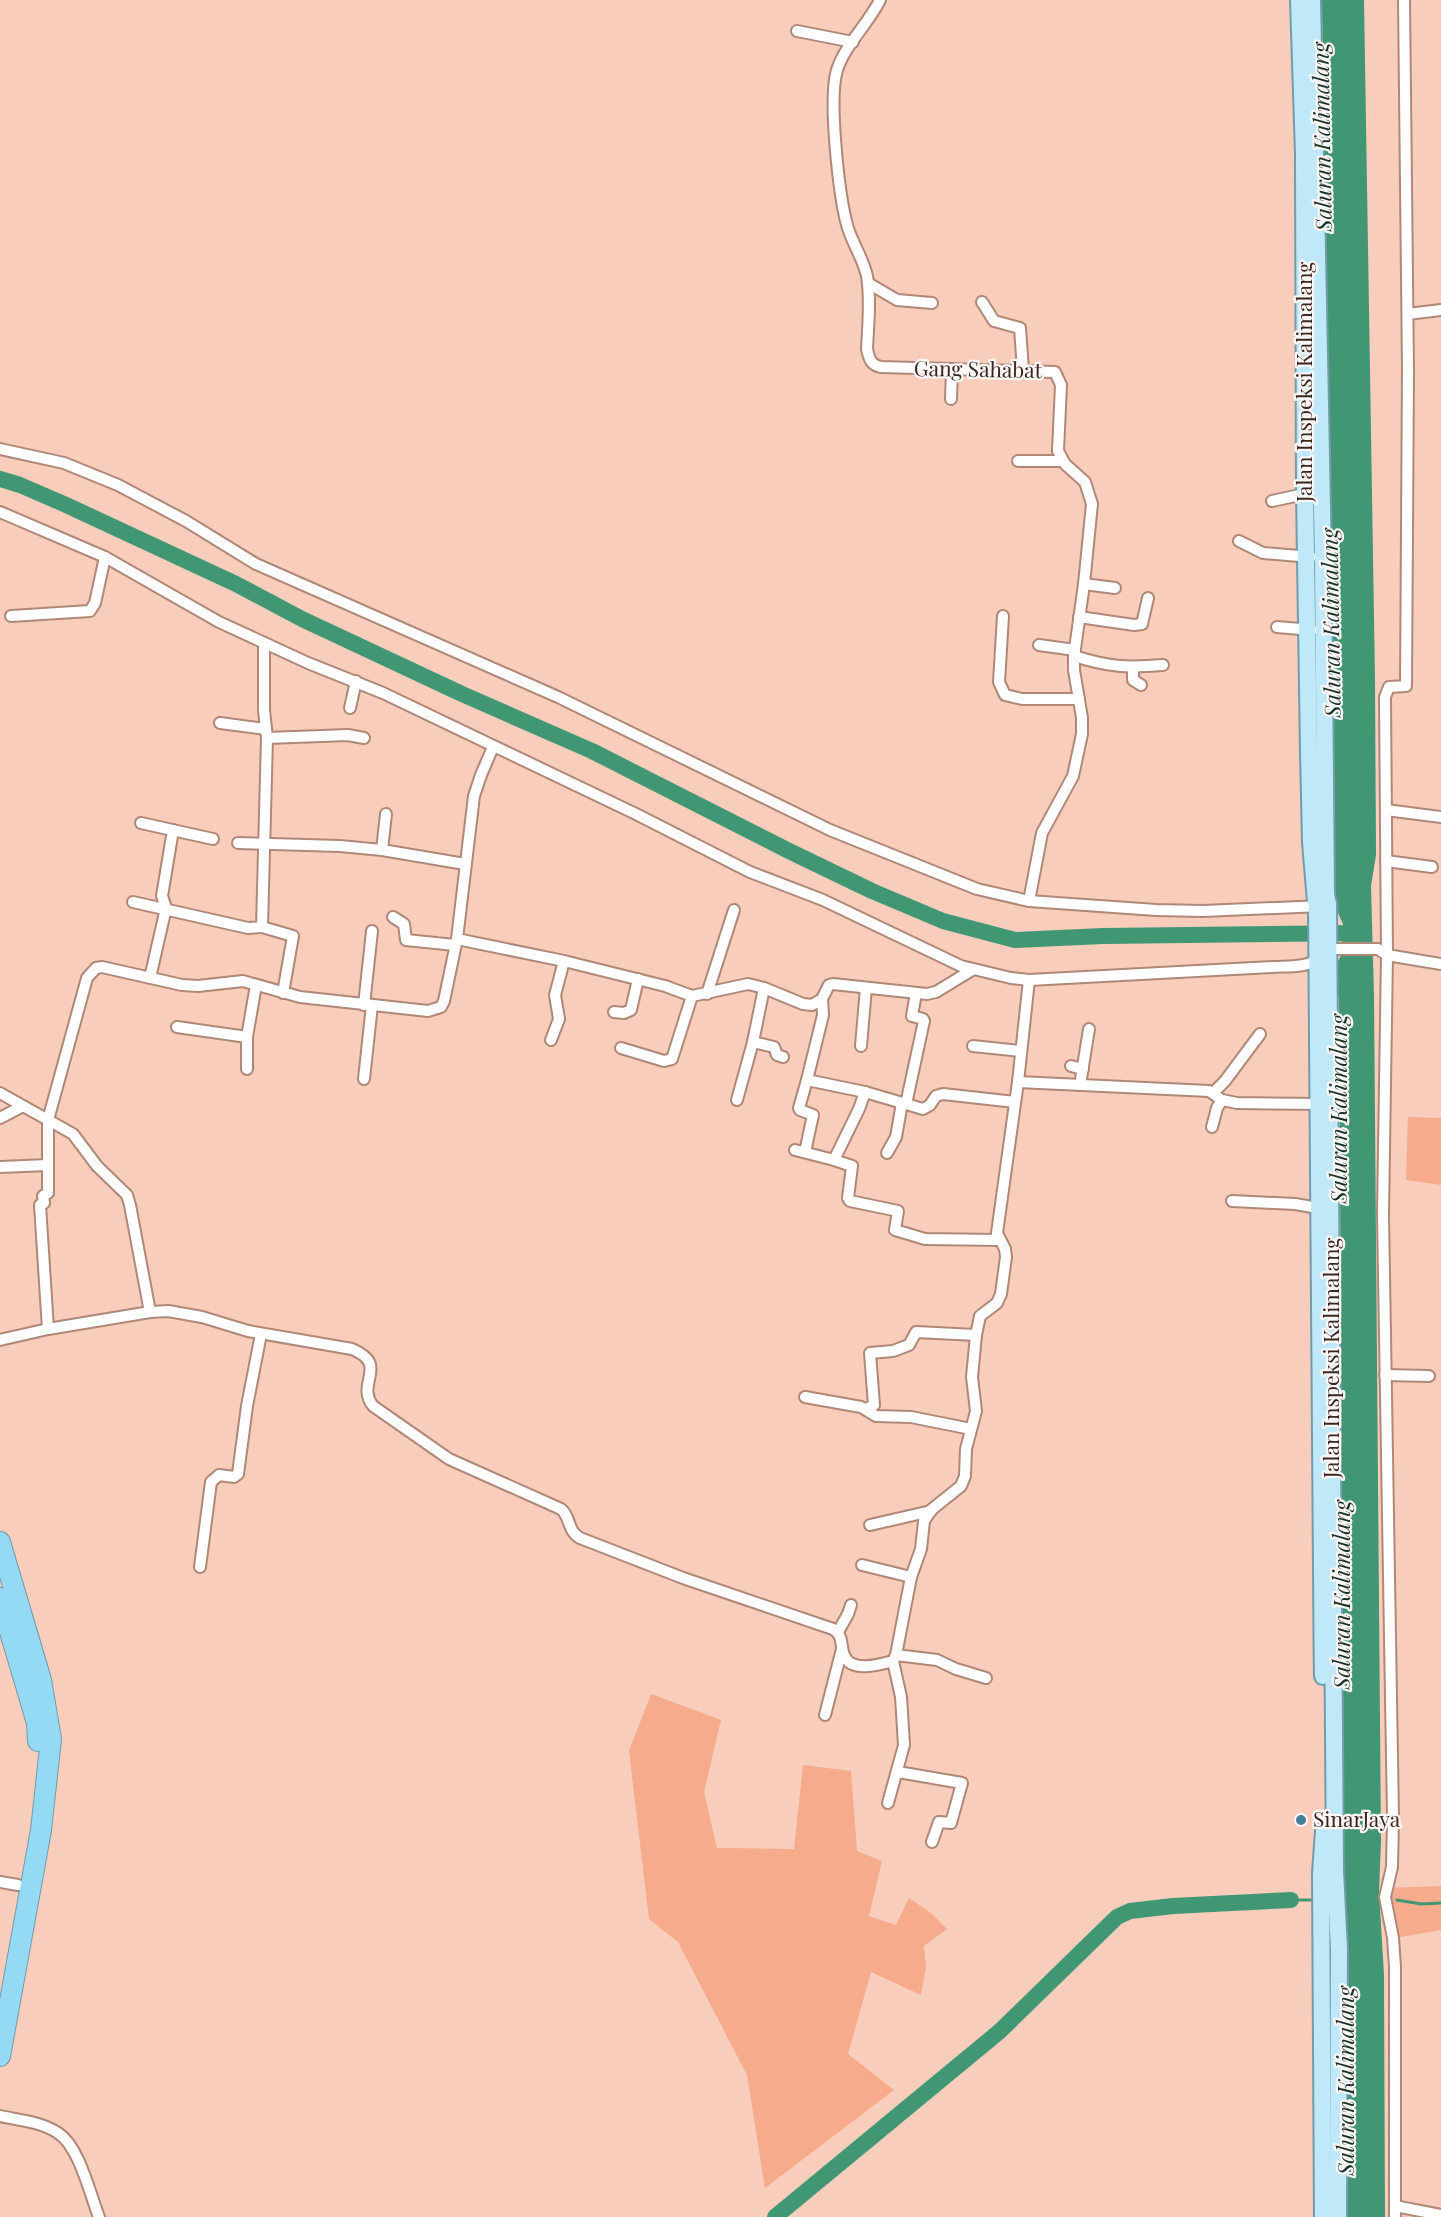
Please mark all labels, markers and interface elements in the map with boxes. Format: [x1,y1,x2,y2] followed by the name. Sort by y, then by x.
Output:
[1304,40,1338,233] water label: Saluran Kalimalang
[1289,262,1317,503] street label: Jalan Inspeksi Kalimalang
[914,353,1043,383] street label: Gang Sahabat
[1313,526,1347,719] water label: Saluran Kalimalang
[1323,1012,1353,1205] water label: Saluran Kalimalang
[1316,1238,1344,1479] street label: Jalan Inspeksi Kalimalang
[1326,1498,1356,1691] water label: Saluran Kalimalang
[1313,1804,1401,1832] place label: SinarJaya
[1294,1813,1308,1827] marker: SinarJaya
[1330,1984,1360,2177] water label: Saluran Kalimalang

